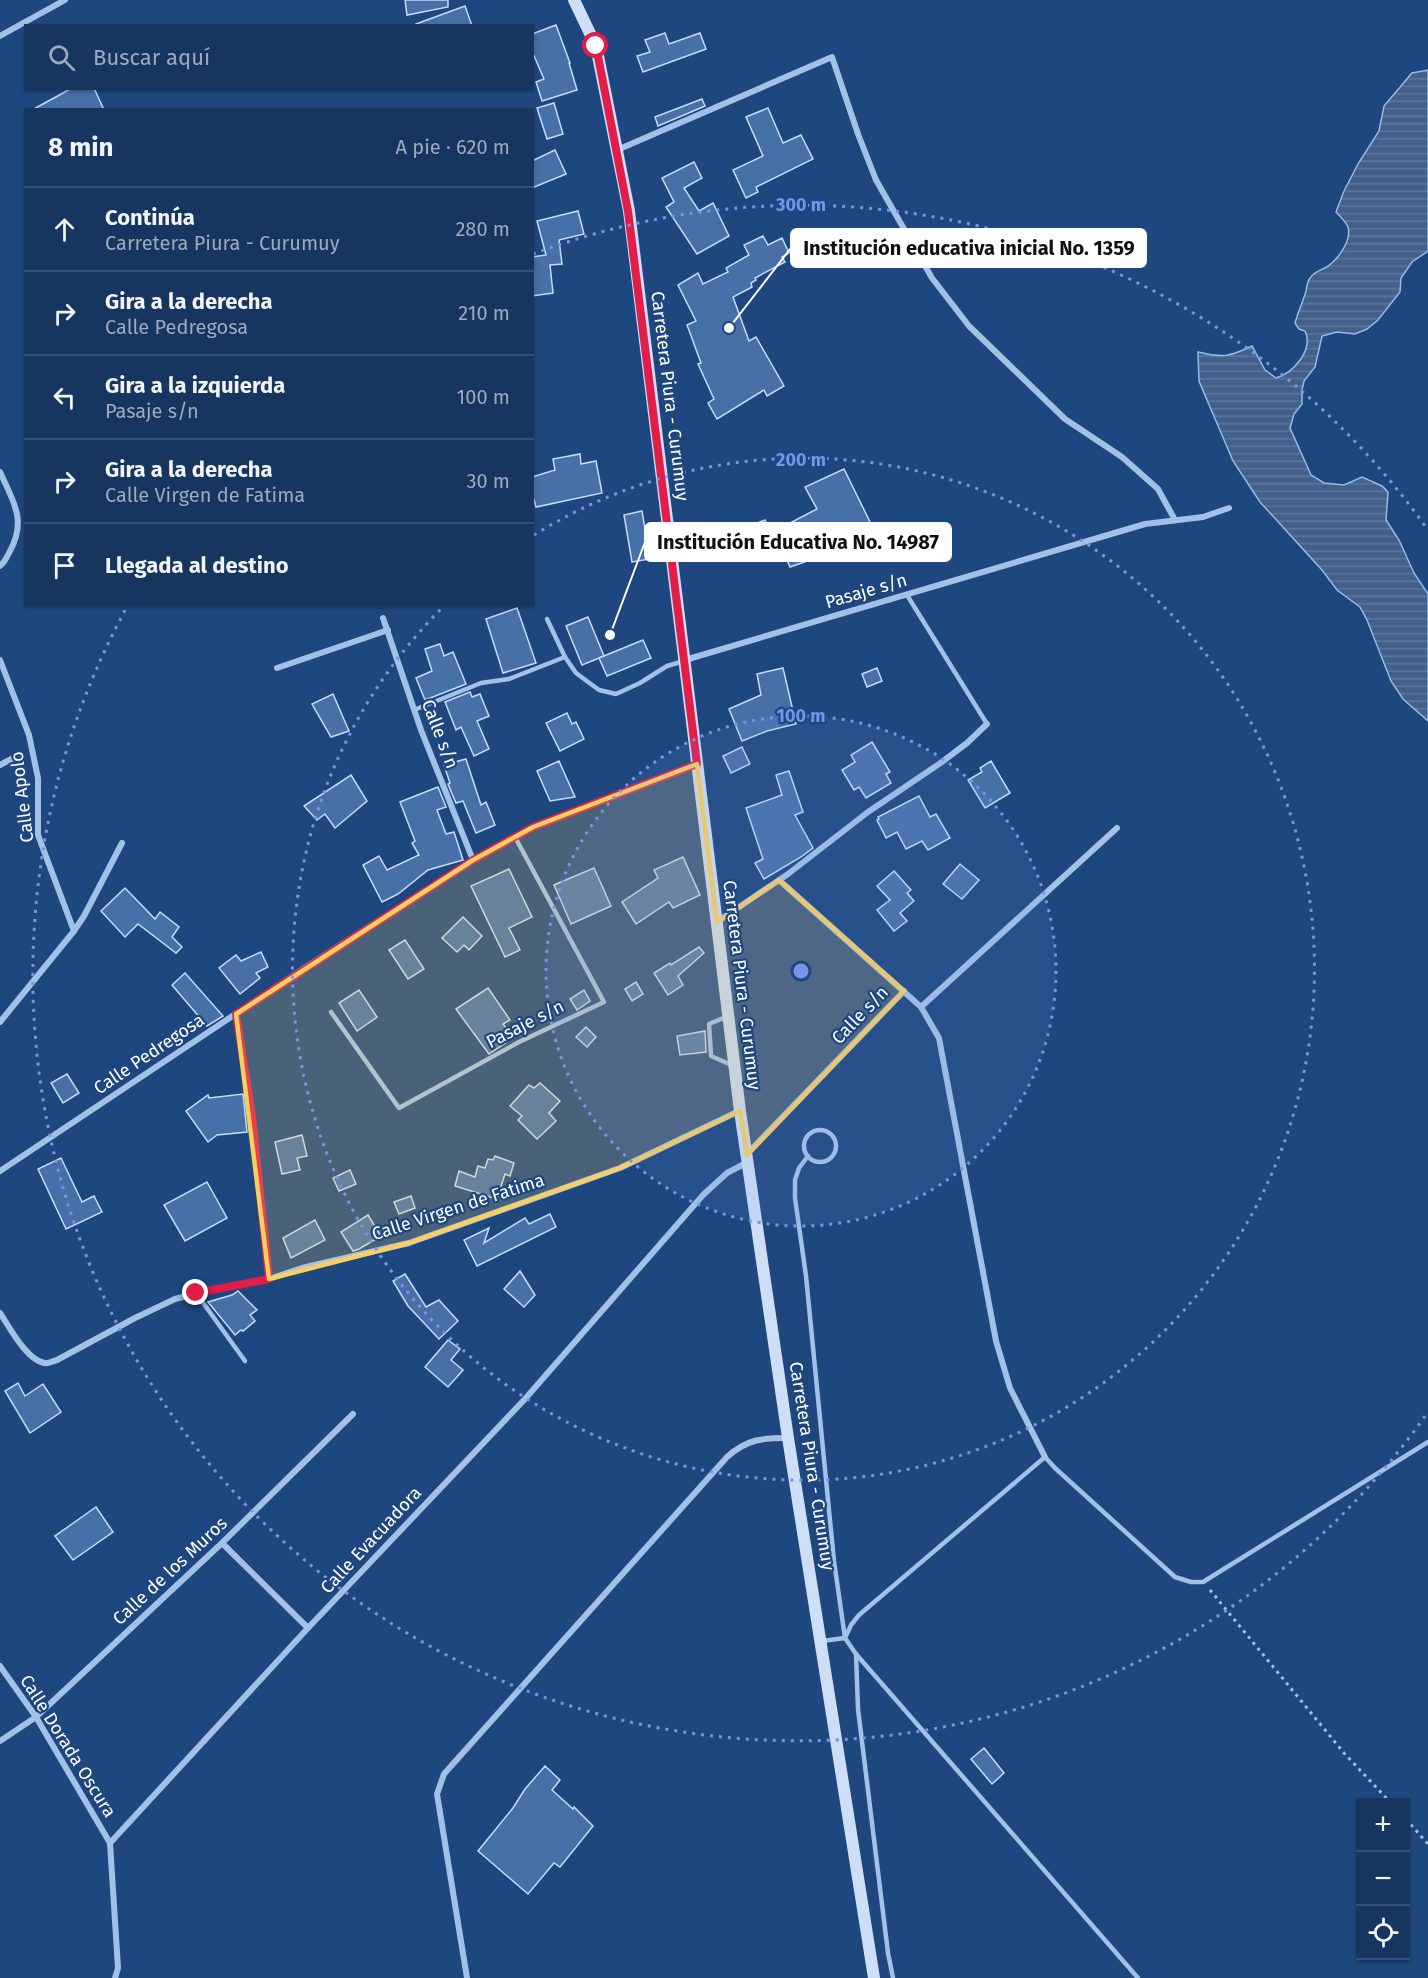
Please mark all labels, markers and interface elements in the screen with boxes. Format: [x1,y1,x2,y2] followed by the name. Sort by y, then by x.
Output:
[24,24,534,90] search box
[582,32,608,58] route start
[45,41,78,74] icon: search
[93,44,210,71] text: Buscar aquí
[48,132,114,163] text: 8 min
[396,135,510,159] text: A pie · 620 m
[775,194,826,216] text: 300 m
[105,204,195,231] text: Continúa
[48,213,81,246] icon: ahead
[455,217,510,241] text: 280 m
[791,229,1146,267] callout: Institución educativa inicial No. 1359
[105,231,340,255] text: Carretera Piura - Curumuy
[803,236,1135,260] text: Institución educativa inicial No. 1359
[105,288,273,315] text: Gira a la derecha
[646,290,694,502] street label: Carretera Piura - Curumuy
[48,297,81,330] icon: right
[458,301,510,325] text: 210 m
[105,315,248,339] text: Calle Pedregosa
[105,372,285,399] text: Gira a la izquierda
[48,381,81,414] icon: left
[457,385,510,409] text: 100 m
[105,399,199,423] text: Pasaje s/n
[776,449,826,471] text: 200 m
[105,456,273,483] text: Gira a la derecha
[48,465,81,498] icon: right
[466,469,510,493] text: 30 m
[105,483,305,507] text: Calle Virgen de Fatima
[645,523,951,561] callout: Institución Educativa No. 14987
[657,530,939,554] text: Institución Educativa No. 14987
[48,549,81,582] icon: arrive
[105,552,289,579] text: Llegada al destino
[822,569,910,613] street label: Pasaje s/n
[417,696,463,772] street label: Calle s/n
[777,705,825,727] text: 100 m
[5,750,39,844] street label: Calle Apolo
[718,879,766,1091] street label: Carretera Piura - Curumuy
[791,961,811,981] centre of rings
[827,981,893,1049] street label: Calle s/n
[482,995,568,1053] street label: Pasaje s/n
[89,1009,209,1099] street label: Calle Pedregosa
[369,1169,547,1245] street label: Calle Virgen de Fatima
[182,1279,208,1305] route end
[785,1360,839,1572] street label: Carretera Piura - Curumuy
[316,1482,426,1598] street label: Calle Evacuadora
[108,1512,232,1630] street label: Calle de los Muros
[15,1671,121,1821] street label: Calle Dorada Oscura
[1356,1798,1410,1960] map controls
[1356,1798,1410,1852] button: +
[1356,1852,1410,1906] button: −
[1356,1906,1410,1960] button: locate

